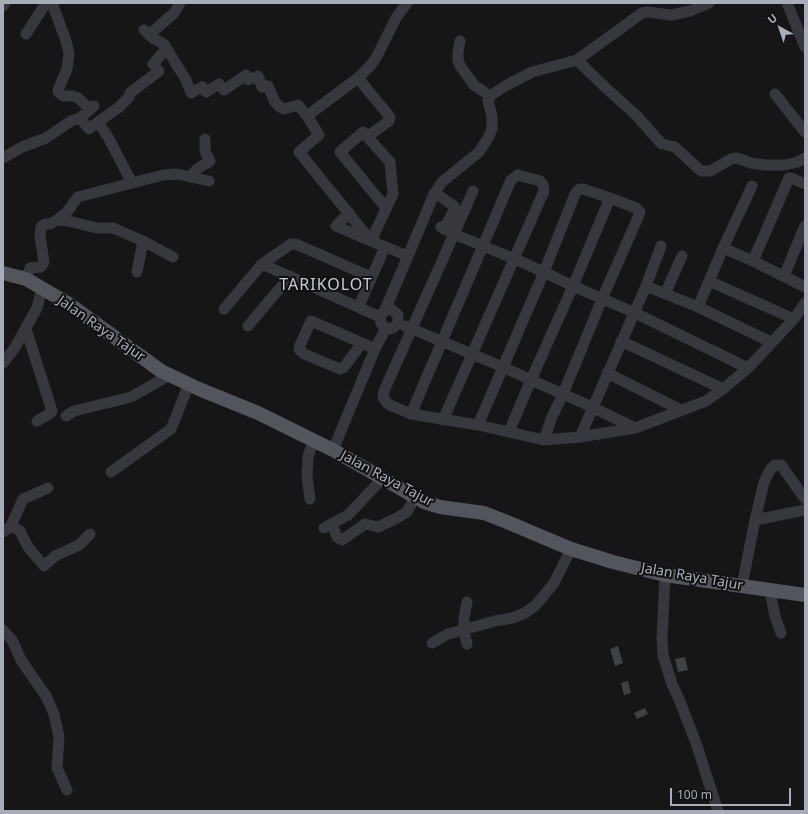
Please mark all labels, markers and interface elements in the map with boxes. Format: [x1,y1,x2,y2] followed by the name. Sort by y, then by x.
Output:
[760,8,800,48] north arrow
[764,10,780,27] text: U
[279,275,373,295] district label: TARIKOLOT
[54,293,148,365] street label: Jalan Raya Tajur
[337,447,437,511] street label: Jalan Raya Tajur
[640,560,744,594] street label: Jalan Raya Tajur
[672,780,793,806] scale bar
[677,786,712,803] text: 100 m

